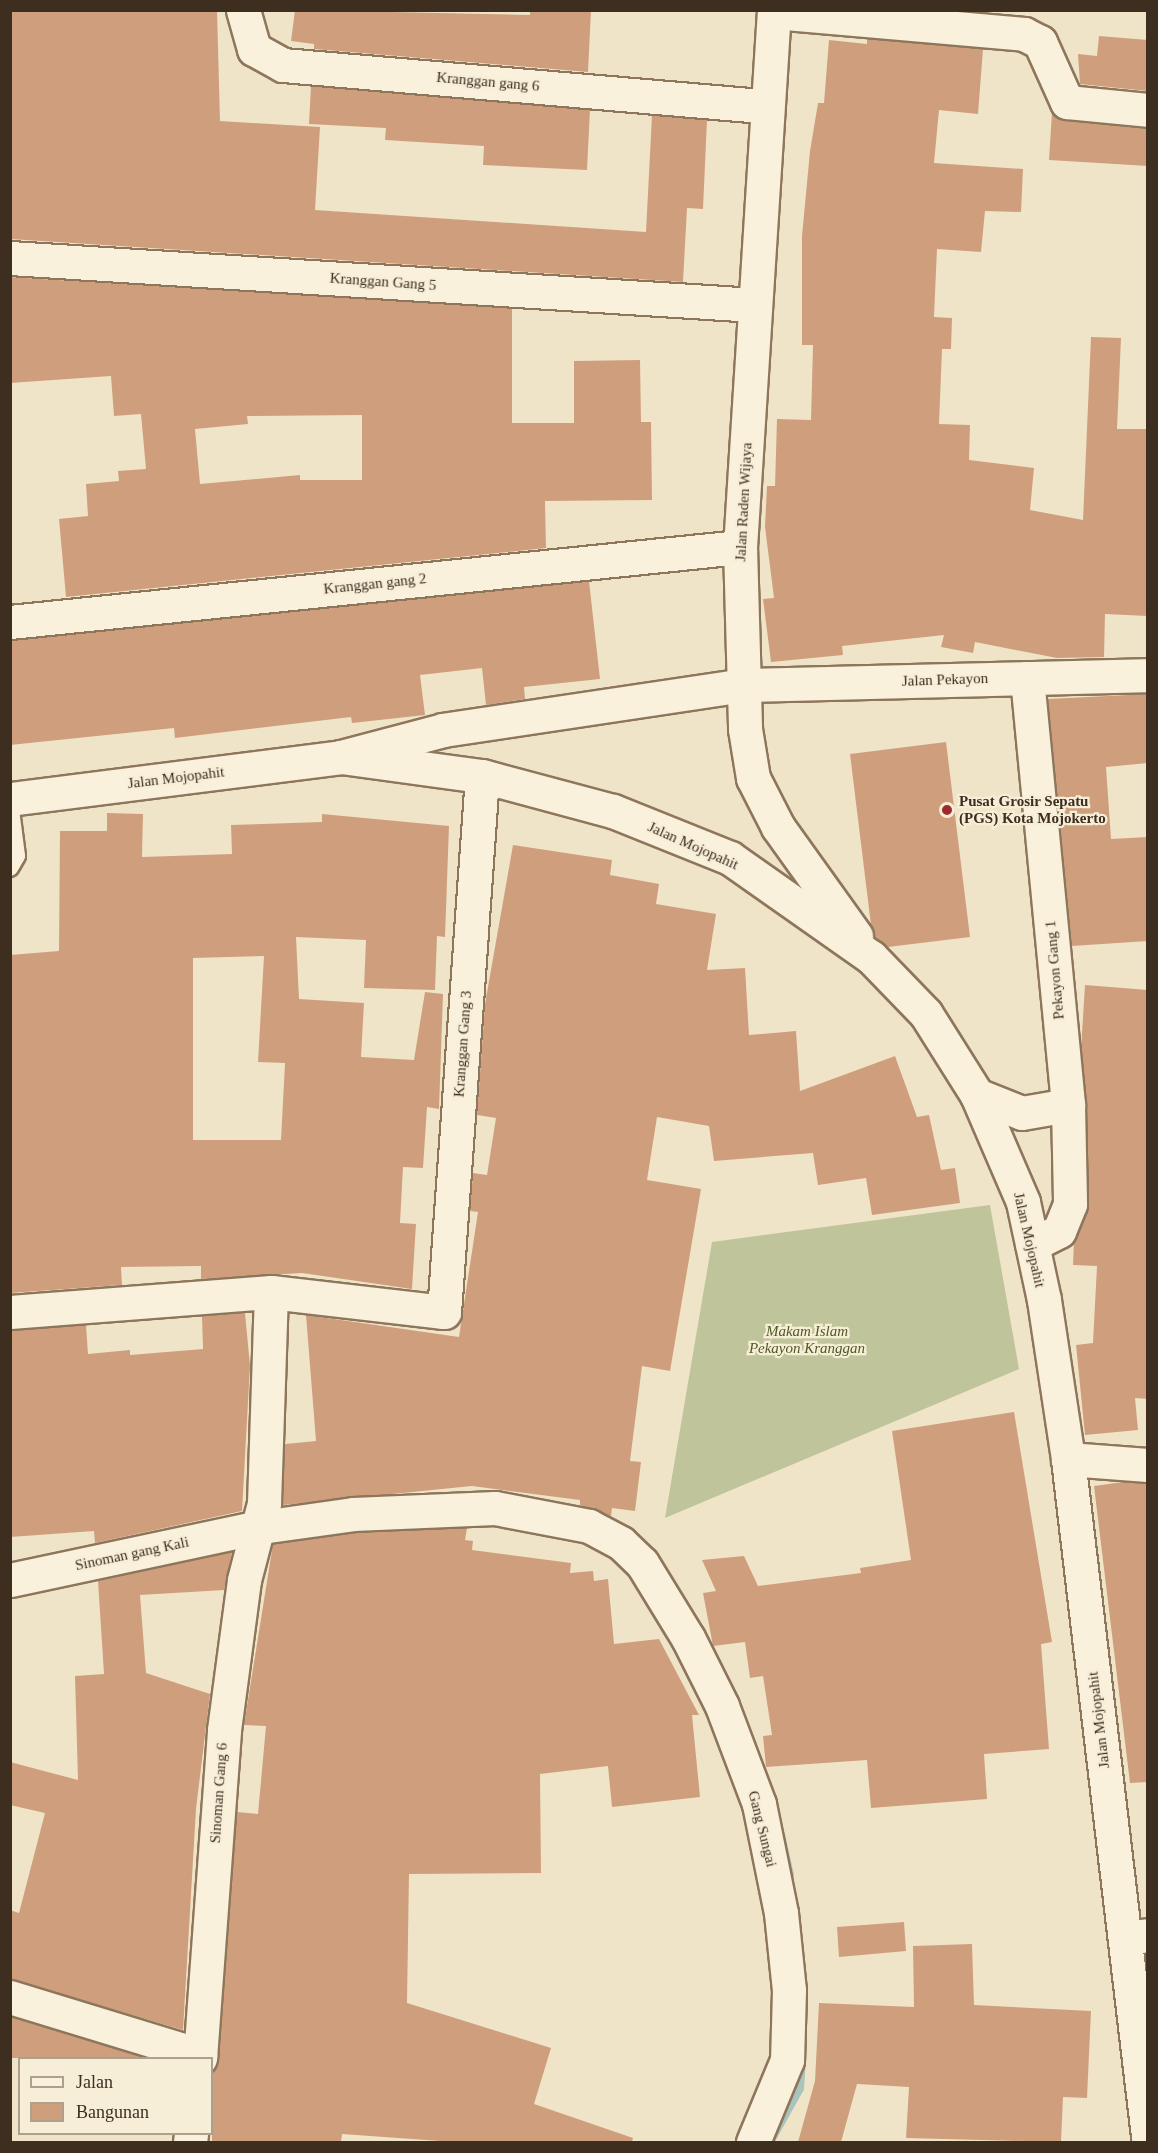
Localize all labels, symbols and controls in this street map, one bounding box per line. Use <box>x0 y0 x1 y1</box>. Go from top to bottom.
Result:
street label: Kranggan gang 6 <box>436 69 540 95</box>
street label: Kranggan Gang 5 <box>329 269 437 295</box>
street label: Jalan Raden Wijaya <box>732 442 756 562</box>
street label: Kranggan gang 2 <box>323 570 427 598</box>
street label: Jalan Pekayon <box>902 670 988 690</box>
street label: Jalan Mojopahit <box>127 763 225 793</box>
place label: Pusat Grosir Sepatu (PGS) Kota Mojokerto <box>959 792 1106 827</box>
marker: Pusat Grosir Sepatu (PGS) Kota Mojokerto <box>940 803 954 817</box>
street label: Jalan Mojopahit <box>645 818 741 874</box>
street label: Pekayon Gang 1 <box>1042 920 1068 1020</box>
street label: Kranggan Gang 3 <box>450 990 476 1098</box>
street label: Jalan Mojopahit <box>1009 1191 1049 1289</box>
park label: Makam Islam Pekayon Kranggan <box>749 1322 865 1357</box>
street label: Sinoman gang Kali <box>73 1533 191 1575</box>
street label: Jalan Mojopahit <box>1084 1671 1114 1769</box>
street label: Sinoman Gang 6 <box>207 1742 231 1844</box>
street label: Gang Sungai <box>744 1789 780 1869</box>
legend <box>18 2057 213 2135</box>
text: Jalan <box>76 2072 113 2092</box>
text: Bangunan <box>76 2102 149 2122</box>

